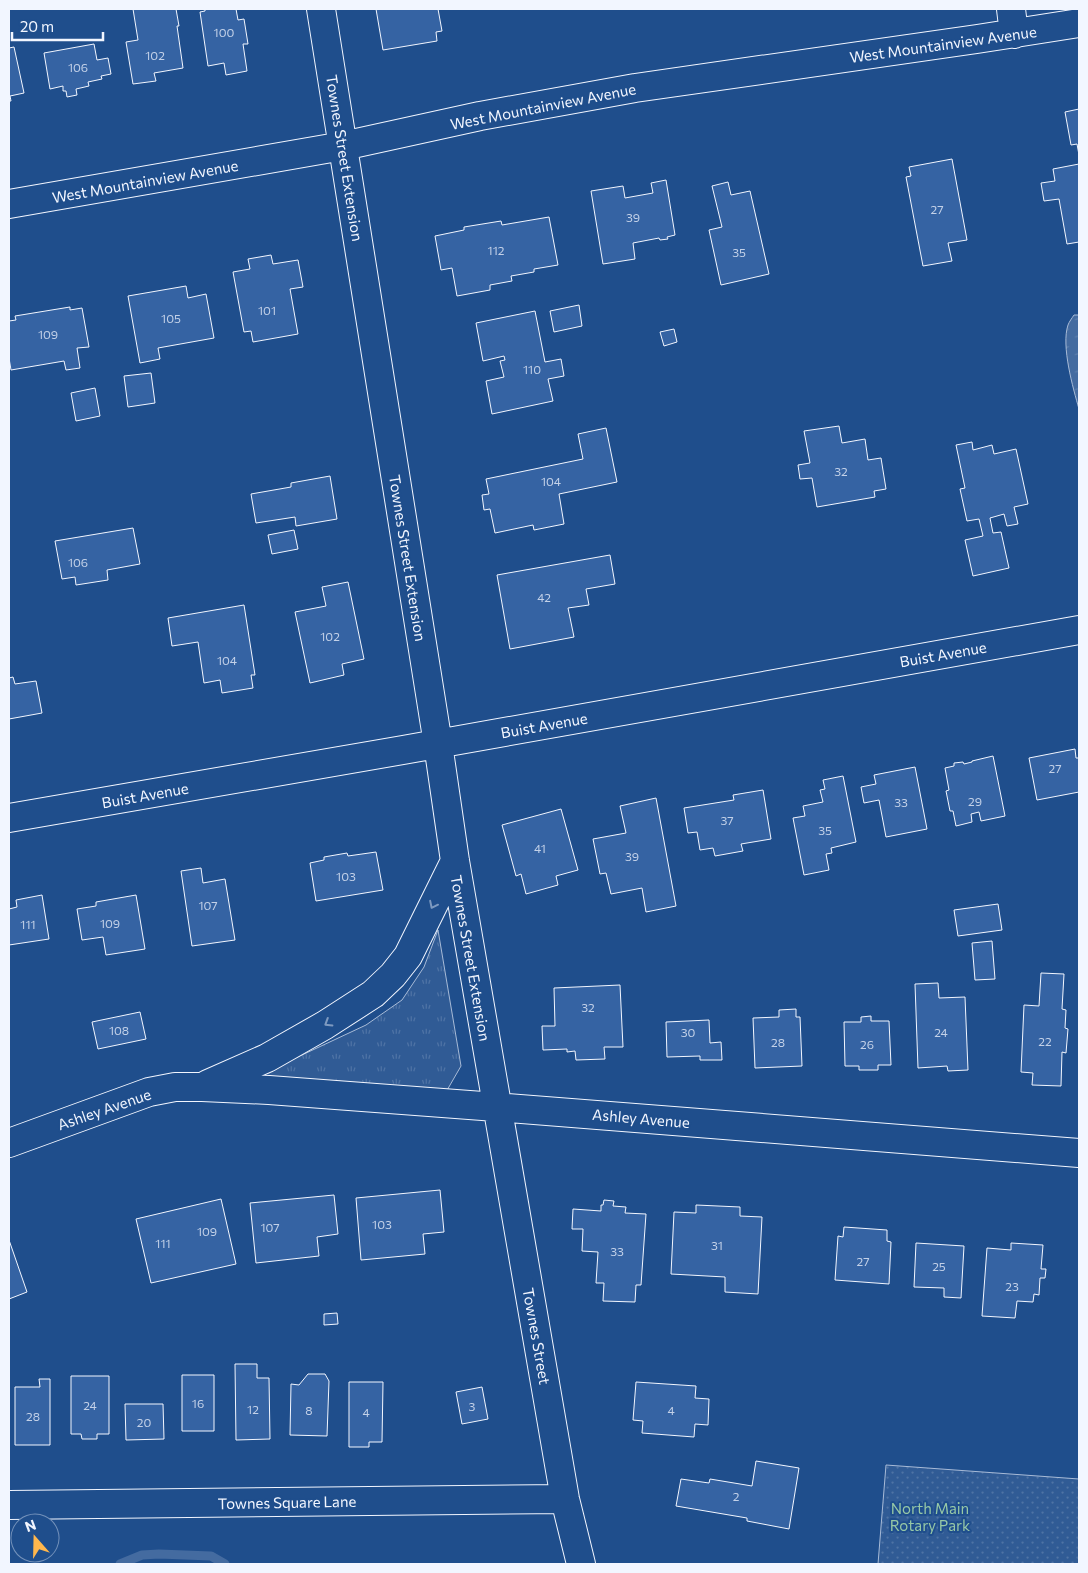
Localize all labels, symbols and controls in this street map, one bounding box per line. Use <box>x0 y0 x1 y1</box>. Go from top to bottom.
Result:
scale bar <box>12 10 104 42</box>
text: 20 m <box>20 17 54 35</box>
street label: West Mountainview Avenue <box>848 22 1038 66</box>
house number: 100 <box>214 25 235 39</box>
house number: 102 <box>145 48 165 62</box>
house number: 106 <box>68 60 88 74</box>
street label: Townes Street Extension <box>323 73 367 243</box>
street label: West Mountainview Avenue <box>449 79 637 133</box>
street label: West Mountainview Avenue <box>51 156 240 206</box>
house number: 27 <box>931 202 943 216</box>
house number: 39 <box>626 210 640 224</box>
house number: 112 <box>488 243 505 257</box>
house number: 35 <box>732 245 746 259</box>
house number: 101 <box>258 303 276 317</box>
house number: 105 <box>161 311 181 325</box>
house number: 109 <box>38 327 58 341</box>
house number: 110 <box>523 362 541 376</box>
house number: 32 <box>834 464 848 478</box>
street label: Townes Street Extension <box>386 473 430 643</box>
house number: 104 <box>541 474 561 488</box>
house number: 106 <box>68 555 88 569</box>
house number: 42 <box>537 590 551 604</box>
house number: 102 <box>320 629 340 643</box>
street label: Buist Avenue <box>898 638 988 670</box>
house number: 104 <box>217 653 237 667</box>
street label: Buist Avenue <box>499 709 589 741</box>
house number: 27 <box>1049 761 1061 775</box>
street label: Buist Avenue <box>100 779 190 811</box>
house number: 29 <box>968 794 982 808</box>
house number: 33 <box>894 795 908 809</box>
house number: 37 <box>720 813 734 827</box>
house number: 35 <box>818 823 832 837</box>
house number: 41 <box>534 841 546 855</box>
house number: 39 <box>625 849 639 863</box>
house number: 103 <box>336 869 356 883</box>
street label: Townes Street Extension <box>448 874 494 1042</box>
house number: 107 <box>198 898 218 912</box>
one-way arrow <box>429 900 439 909</box>
house number: 109 <box>100 916 120 930</box>
house number: 111 <box>20 917 36 931</box>
house number: 32 <box>581 1000 595 1014</box>
one-way arrow <box>324 1017 333 1027</box>
house number: 108 <box>109 1023 129 1037</box>
house number: 30 <box>681 1025 696 1039</box>
house number: 24 <box>934 1025 948 1039</box>
house number: 22 <box>1038 1034 1052 1048</box>
house number: 28 <box>771 1035 785 1049</box>
house number: 26 <box>860 1037 874 1051</box>
street label: Ashley Avenue <box>55 1085 153 1133</box>
street label: Ashley Avenue <box>591 1105 691 1131</box>
house number: 103 <box>372 1217 392 1231</box>
house number: 107 <box>260 1220 280 1234</box>
house number: 109 <box>197 1224 217 1238</box>
house number: 111 <box>155 1236 171 1250</box>
house number: 31 <box>711 1238 723 1252</box>
house number: 33 <box>610 1244 624 1258</box>
house number: 27 <box>857 1254 869 1268</box>
house number: 25 <box>932 1259 946 1273</box>
house number: 23 <box>1005 1279 1019 1293</box>
street label: Townes Street <box>520 1286 554 1386</box>
house number: 16 <box>192 1396 204 1410</box>
house number: 24 <box>83 1398 97 1412</box>
house number: 3 <box>469 1399 476 1413</box>
house number: 12 <box>247 1402 259 1416</box>
house number: 8 <box>305 1403 313 1417</box>
house number: 4 <box>667 1403 675 1417</box>
house number: 4 <box>362 1405 370 1419</box>
house number: 28 <box>26 1409 40 1423</box>
house number: 20 <box>137 1415 151 1429</box>
house number: 2 <box>733 1489 740 1503</box>
street label: Townes Square Lane <box>218 1492 357 1512</box>
park label: North Main Rotary Park <box>890 1499 970 1534</box>
north arrow <box>10 1513 60 1563</box>
text: N <box>23 1516 38 1535</box>

